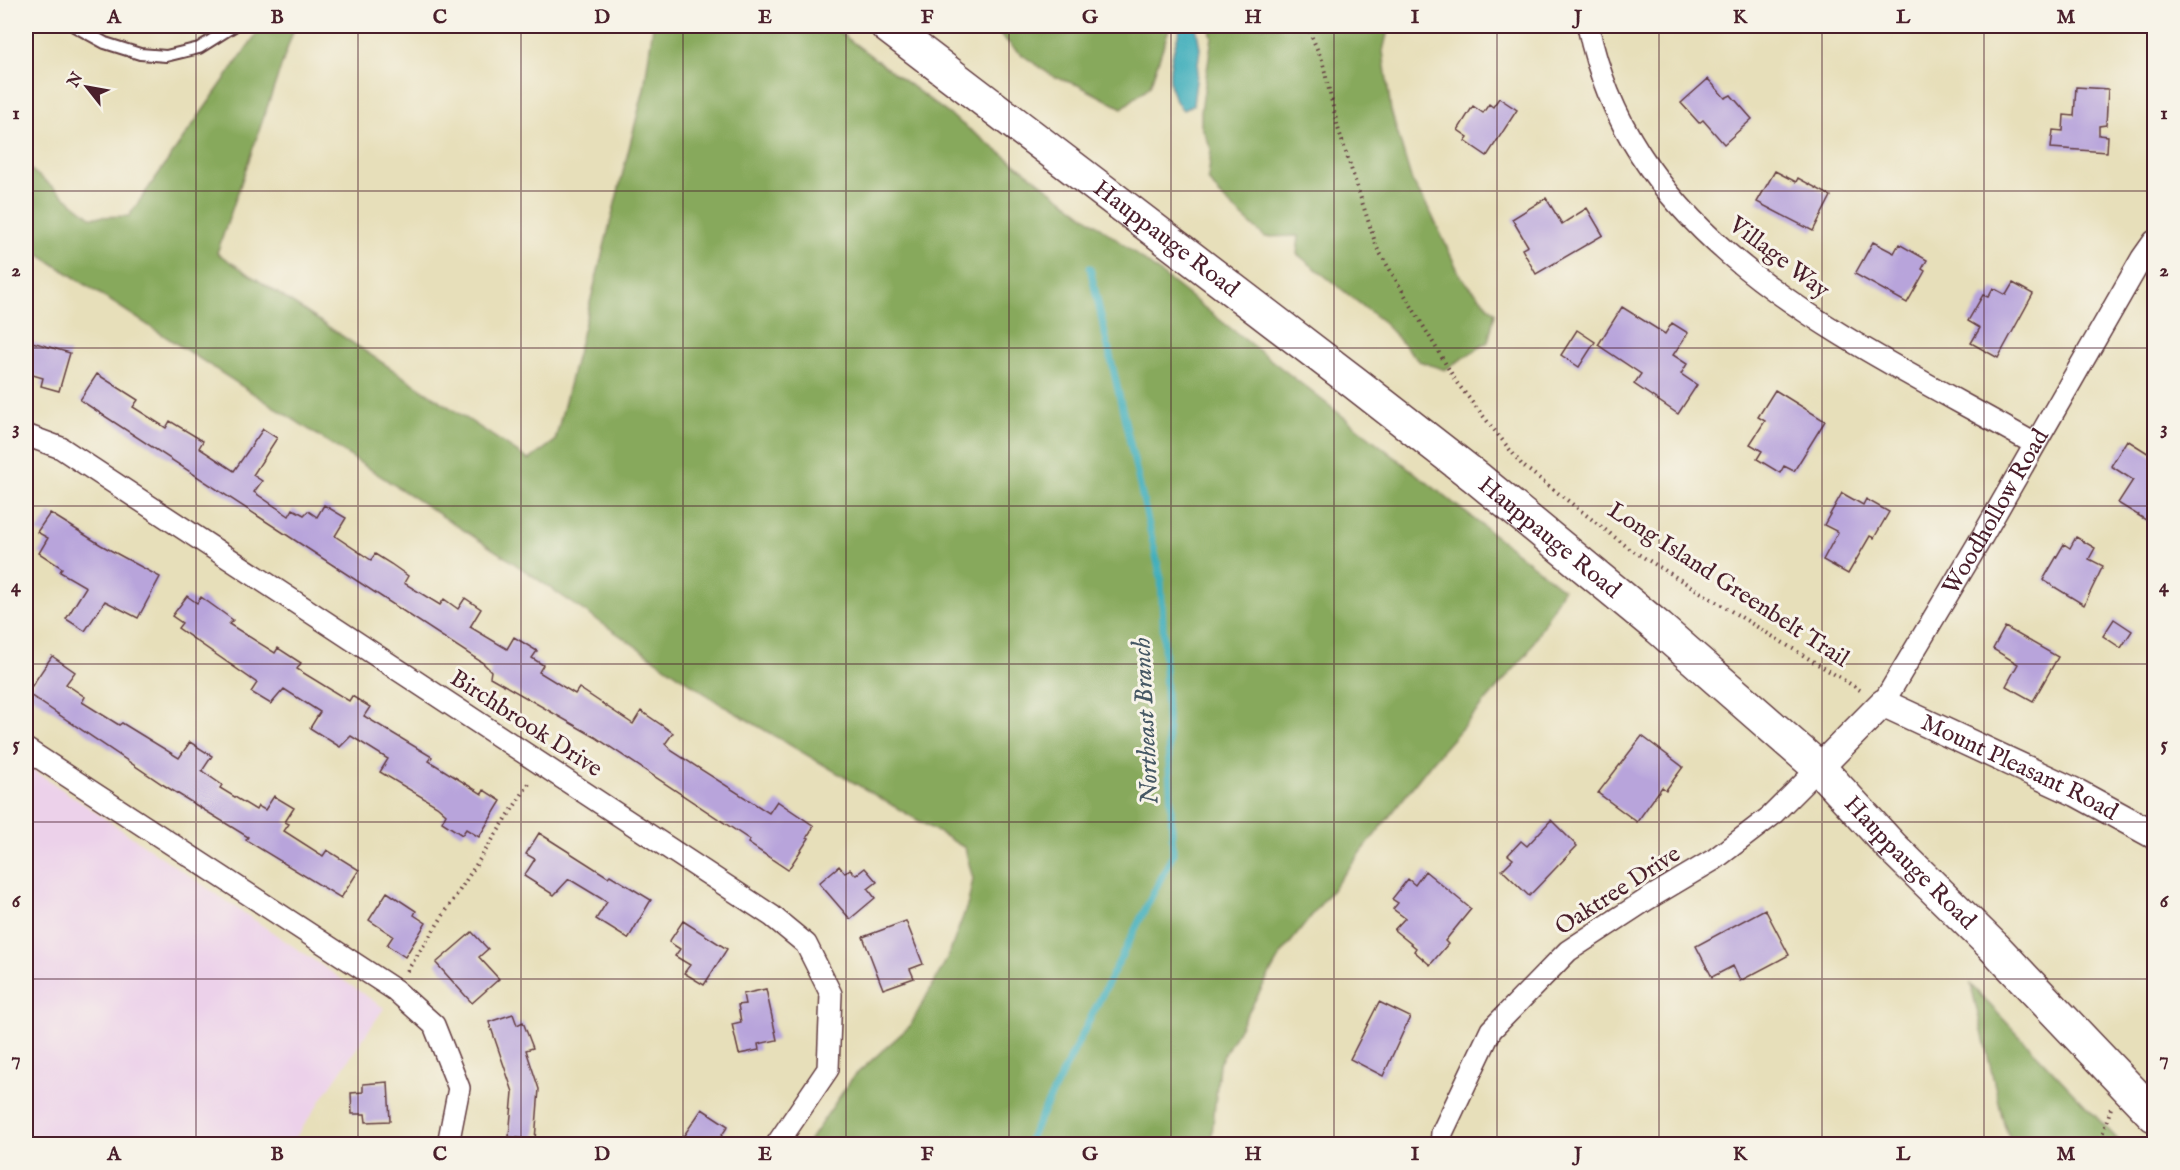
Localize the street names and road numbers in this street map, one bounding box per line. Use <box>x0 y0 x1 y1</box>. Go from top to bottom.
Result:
street label: Hauppauge Road <box>1087 173 1246 305</box>
street label: Village Way <box>1722 209 1836 306</box>
street label: Woodhollow Road <box>1936 423 2056 601</box>
street label: Hauppauge Road <box>1472 470 1627 606</box>
street label: Long Island Greenbelt Trail <box>1601 495 1855 675</box>
street label: Birchbrook Drive <box>444 663 608 785</box>
street label: Mount Pleasant Road <box>1916 707 2124 828</box>
street label: Hauppauge Road <box>1837 789 1983 936</box>
street label: Oaktree Drive <box>1549 839 1687 943</box>

